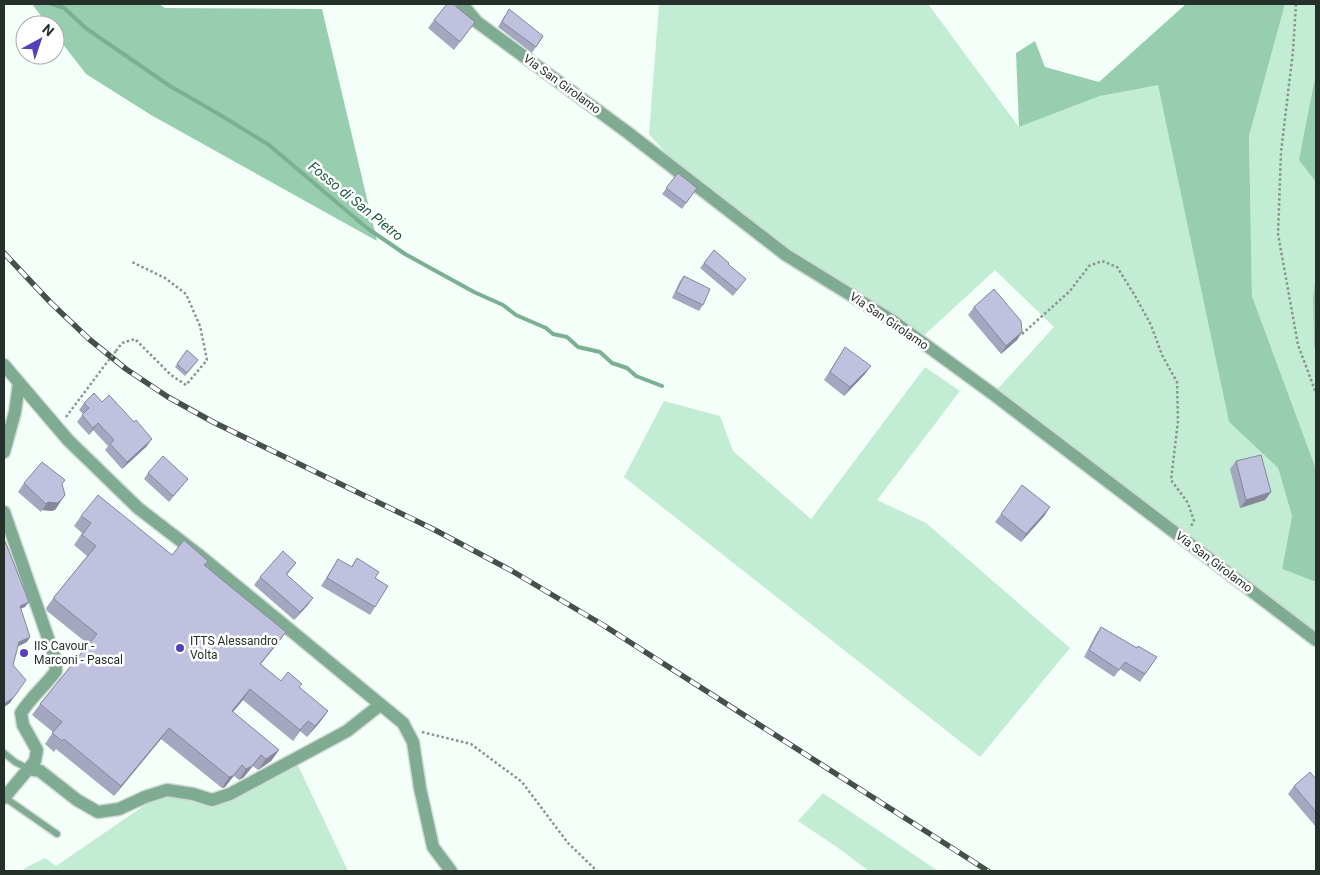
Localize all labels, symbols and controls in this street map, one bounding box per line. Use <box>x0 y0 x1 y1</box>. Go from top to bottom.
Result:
north arrow <box>15 15 65 65</box>
text: N <box>39 21 57 39</box>
street label: Via San Girolamo <box>521 51 603 117</box>
water label: Fosso di San Pietro <box>306 158 407 244</box>
street label: Via San Girolamo <box>847 289 931 353</box>
street label: Via San Girolamo <box>1173 529 1255 595</box>
place label: ITTS Alessandro Volta <box>190 634 278 662</box>
place label: IIS Cavour - Marconi - Pascal <box>34 639 123 667</box>
marker: ITTS Alessandro Volta <box>174 642 186 654</box>
marker: IIS Cavour - Marconi - Pascal <box>18 647 30 659</box>

